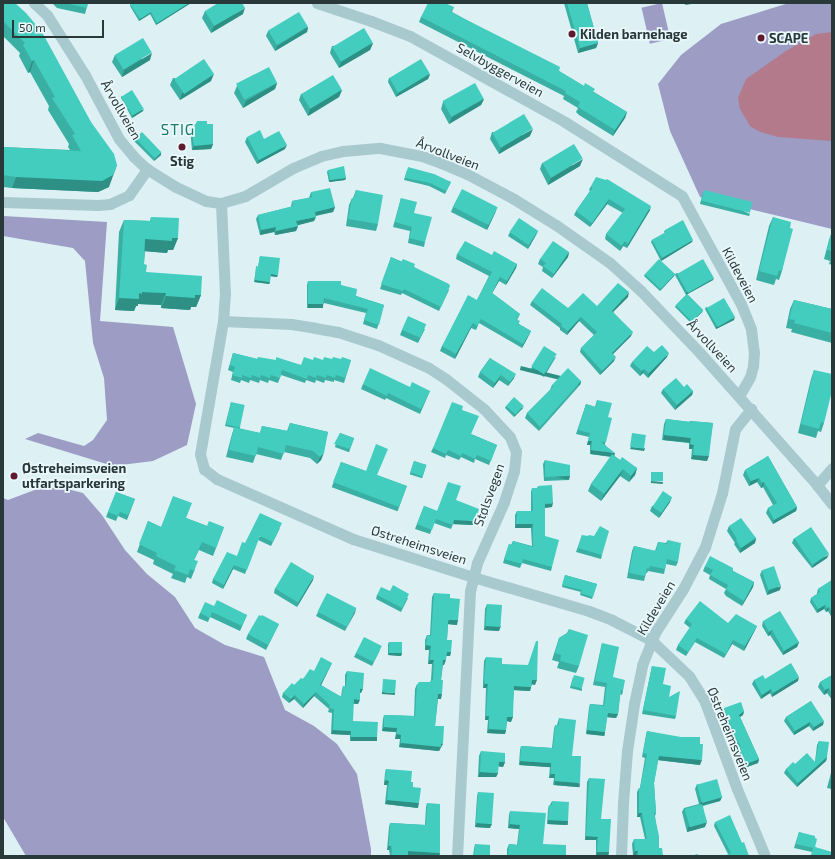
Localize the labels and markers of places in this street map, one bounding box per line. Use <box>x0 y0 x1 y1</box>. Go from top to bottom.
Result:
place label: Kilden barnehage <box>580 26 688 42</box>
marker: Kilden barnehage <box>567 29 577 39</box>
place label: SCAPE <box>769 30 808 46</box>
marker: SCAPE <box>756 33 766 43</box>
marker: Stig <box>177 142 187 152</box>
place label: Stig <box>170 153 194 169</box>
place label: Østreheimsveien utfartsparkering <box>22 461 126 492</box>
marker: Østreheimsveien utfartsparkering <box>9 471 19 481</box>

